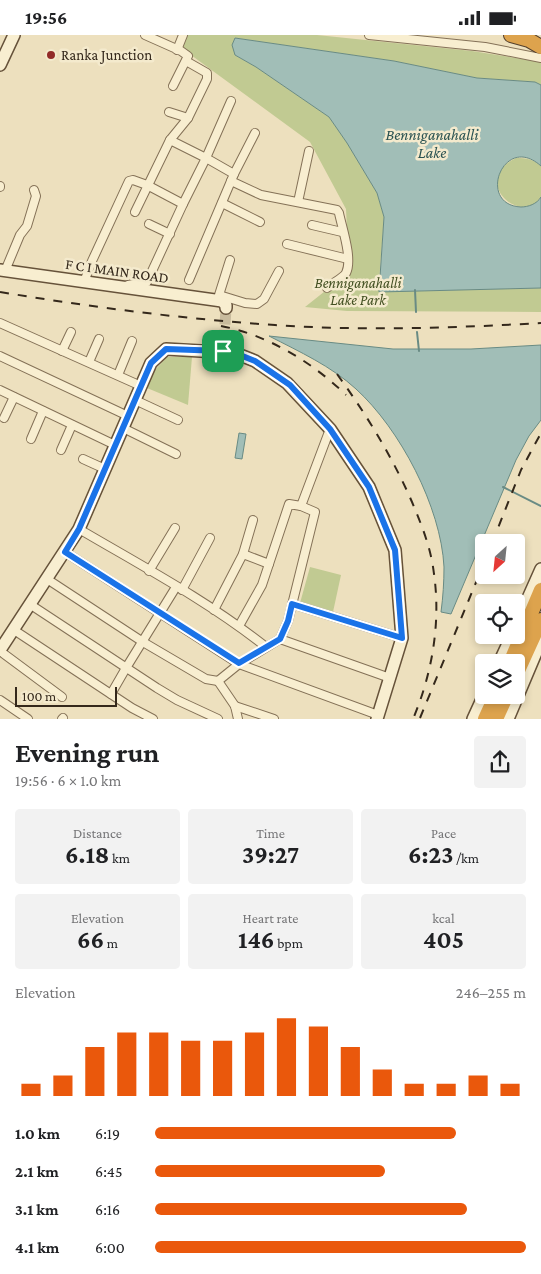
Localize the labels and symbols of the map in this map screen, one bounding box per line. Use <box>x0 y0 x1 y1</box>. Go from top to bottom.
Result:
place label: Ranka Junction <box>61 47 152 64</box>
marker: Ranka Junction <box>45 49 57 61</box>
water label: Benniganahalli Lake <box>386 126 479 161</box>
street label: F C I MAIN ROAD <box>64 256 170 286</box>
park label: Benniganahalli Lake Park <box>314 275 402 308</box>
pin <box>202 330 244 372</box>
north arrow <box>475 534 525 584</box>
scale bar <box>15 684 118 707</box>

